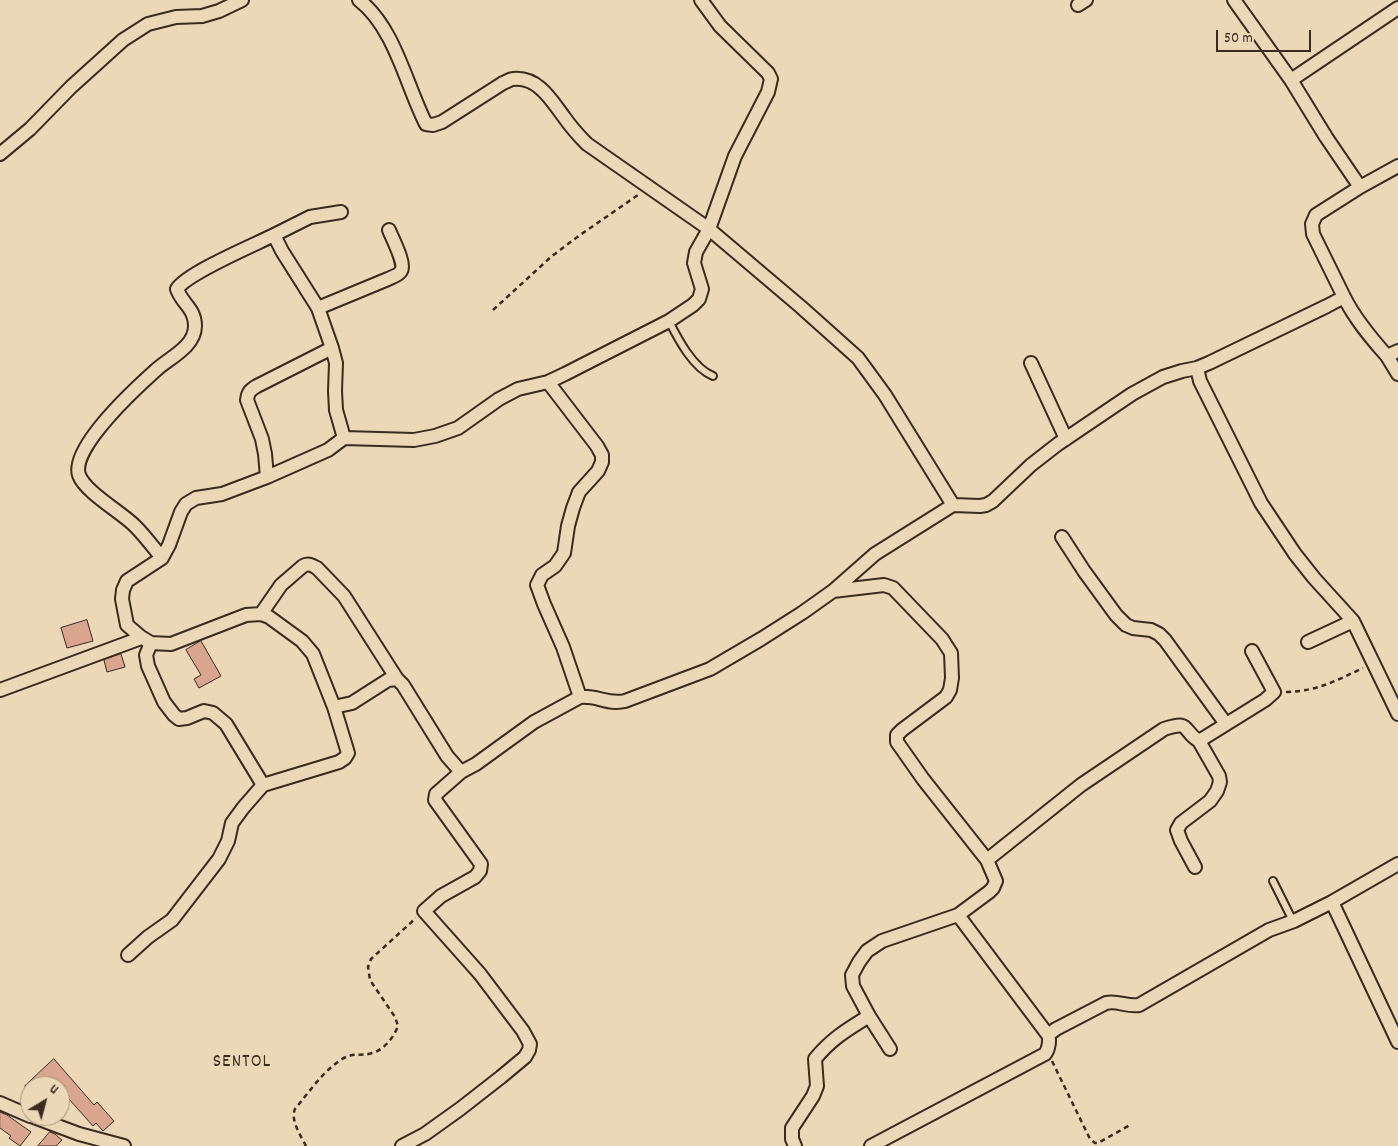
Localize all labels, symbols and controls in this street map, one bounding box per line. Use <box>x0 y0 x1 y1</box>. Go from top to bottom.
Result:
scale bar <box>1218 20 1313 52</box>
text: 50 m <box>1224 28 1253 50</box>
district label: SENTOL <box>212 1052 272 1074</box>
north arrow <box>20 1076 70 1126</box>
text: U <box>45 1080 62 1100</box>

